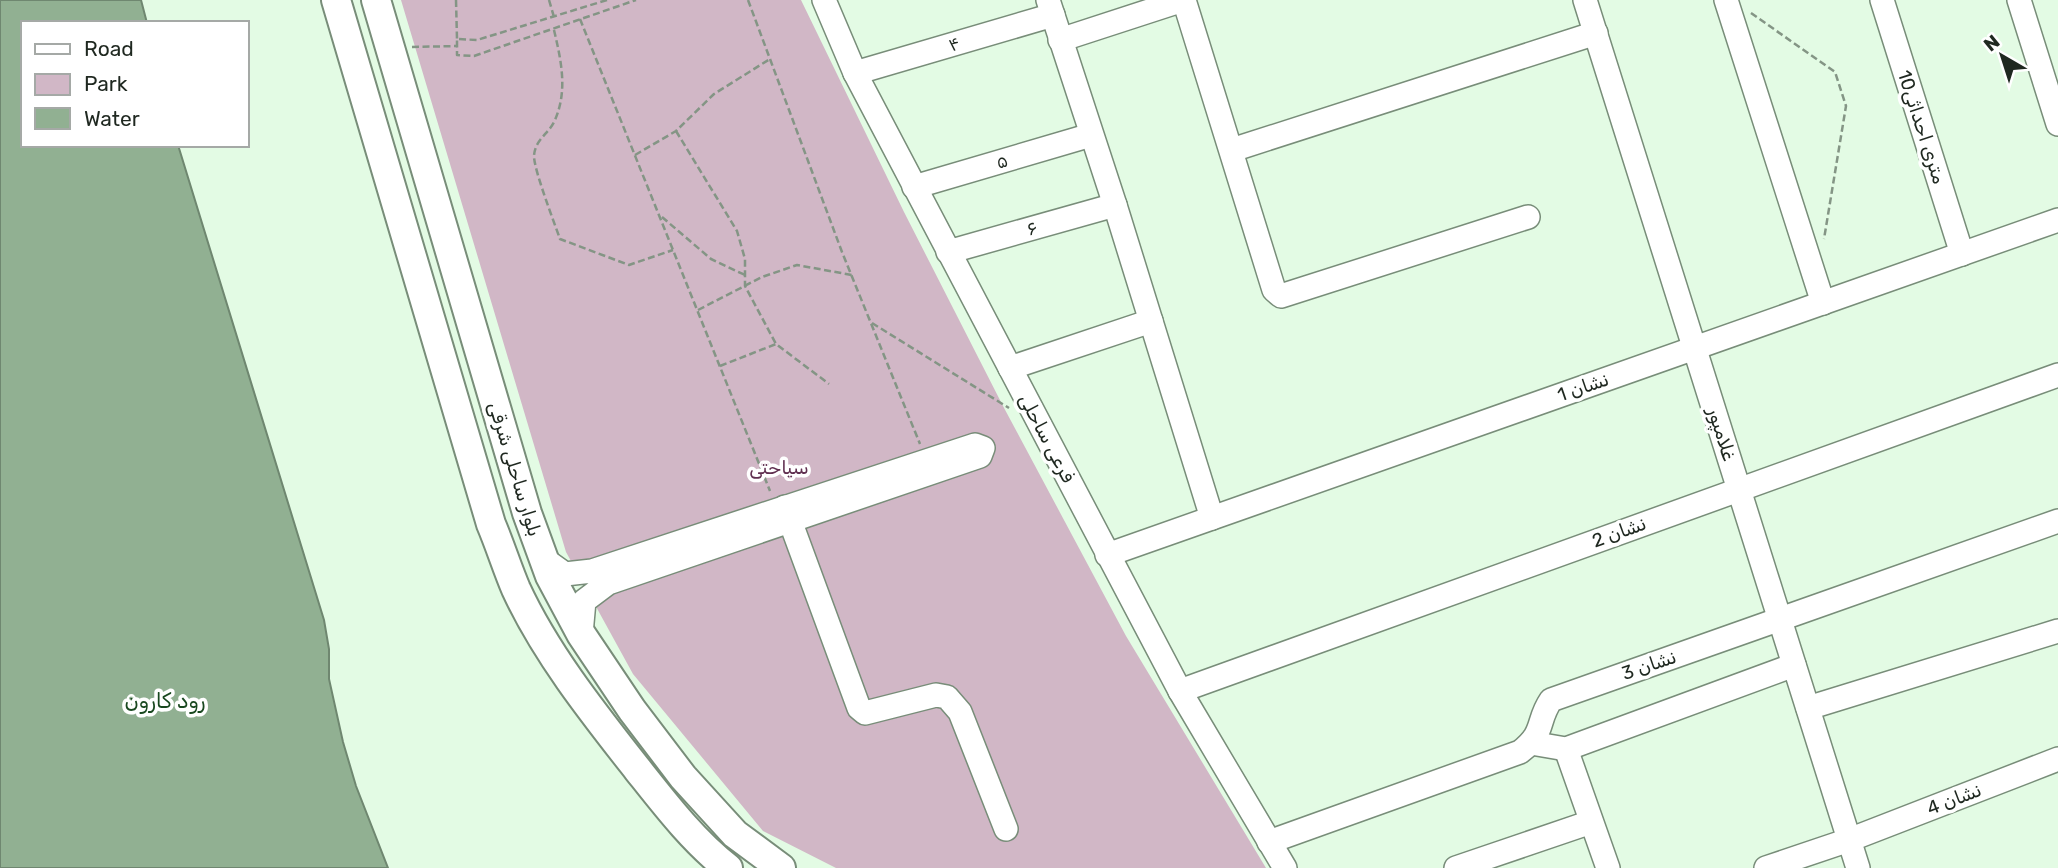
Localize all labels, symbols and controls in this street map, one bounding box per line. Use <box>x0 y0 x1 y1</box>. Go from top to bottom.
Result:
legend <box>21 21 248 147</box>
north arrow <box>1967 21 2037 91</box>
text: N <box>1979 30 2004 56</box>
street label: ۴ <box>946 31 962 57</box>
text: Road <box>84 36 134 61</box>
street label: 10متری احداثی <box>1893 67 1951 187</box>
text: Park <box>84 71 128 96</box>
text: Water <box>84 106 140 131</box>
street label: ۵ <box>993 148 1011 174</box>
street label: ۶ <box>1024 216 1040 240</box>
street label: نشان 1 <box>1554 368 1612 406</box>
street label: فرعی ساحلی <box>1014 390 1080 486</box>
street label: بلوار ساحلی شرقی <box>484 399 546 539</box>
street label: غلامپور <box>1701 403 1741 464</box>
park label: سیاحتی <box>749 456 809 479</box>
street label: نشان 2 <box>1589 512 1649 552</box>
street label: نشان 3 <box>1619 645 1679 685</box>
water label: رود کارون <box>125 688 205 714</box>
street label: نشان 4 <box>1924 778 1984 820</box>

